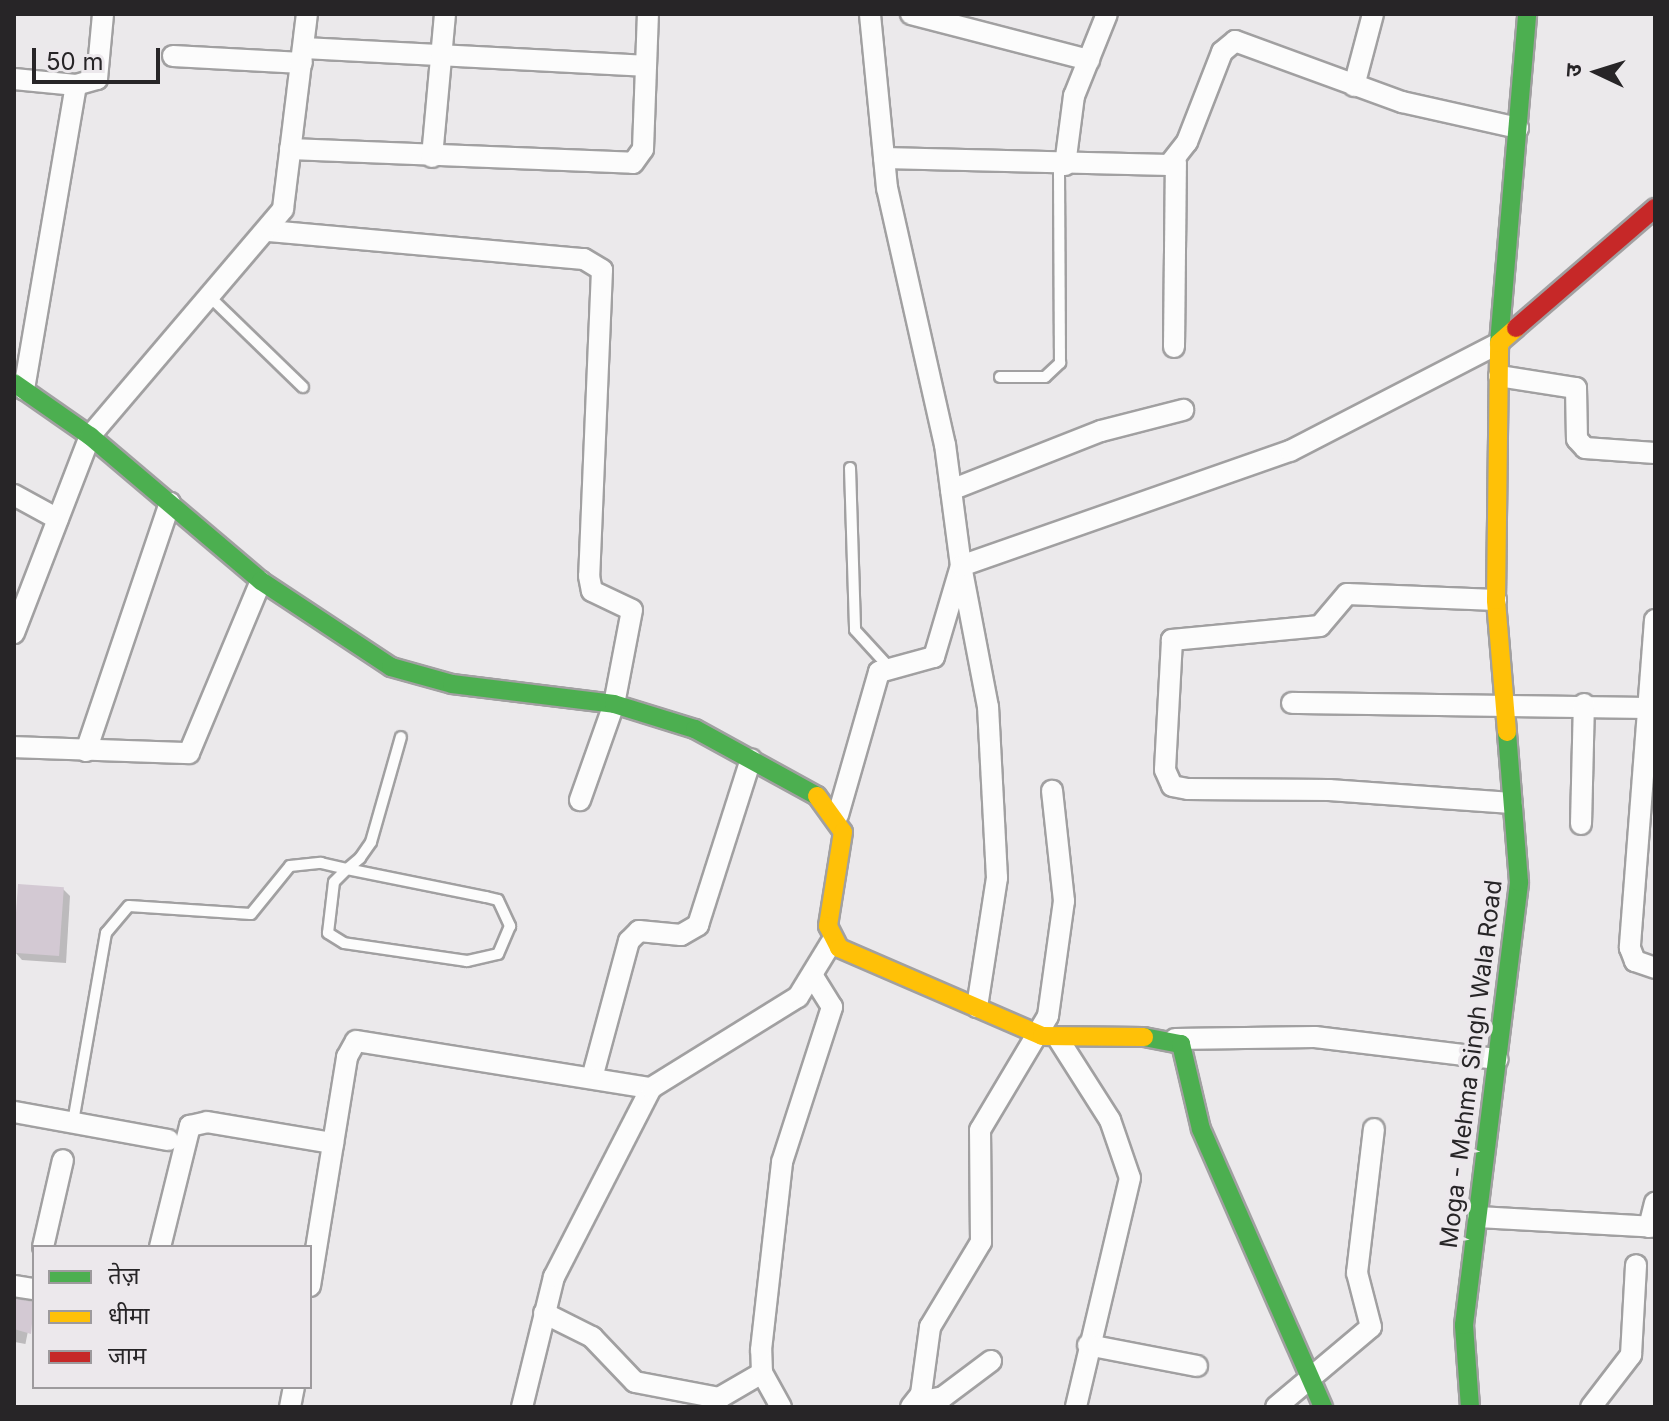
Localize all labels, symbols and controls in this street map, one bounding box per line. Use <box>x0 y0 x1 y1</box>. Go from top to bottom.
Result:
scale bar <box>36 32 164 82</box>
north arrow <box>1557 32 1637 112</box>
text: 50 m <box>46 47 104 76</box>
text: उ <box>1560 63 1586 78</box>
street label: Moga - Mehma Singh Wala Road <box>1434 878 1508 1250</box>
legend <box>32 1245 312 1389</box>
text: तेज़ <box>108 1261 140 1290</box>
text: धीमा <box>108 1301 150 1330</box>
text: जाम <box>108 1341 146 1370</box>

